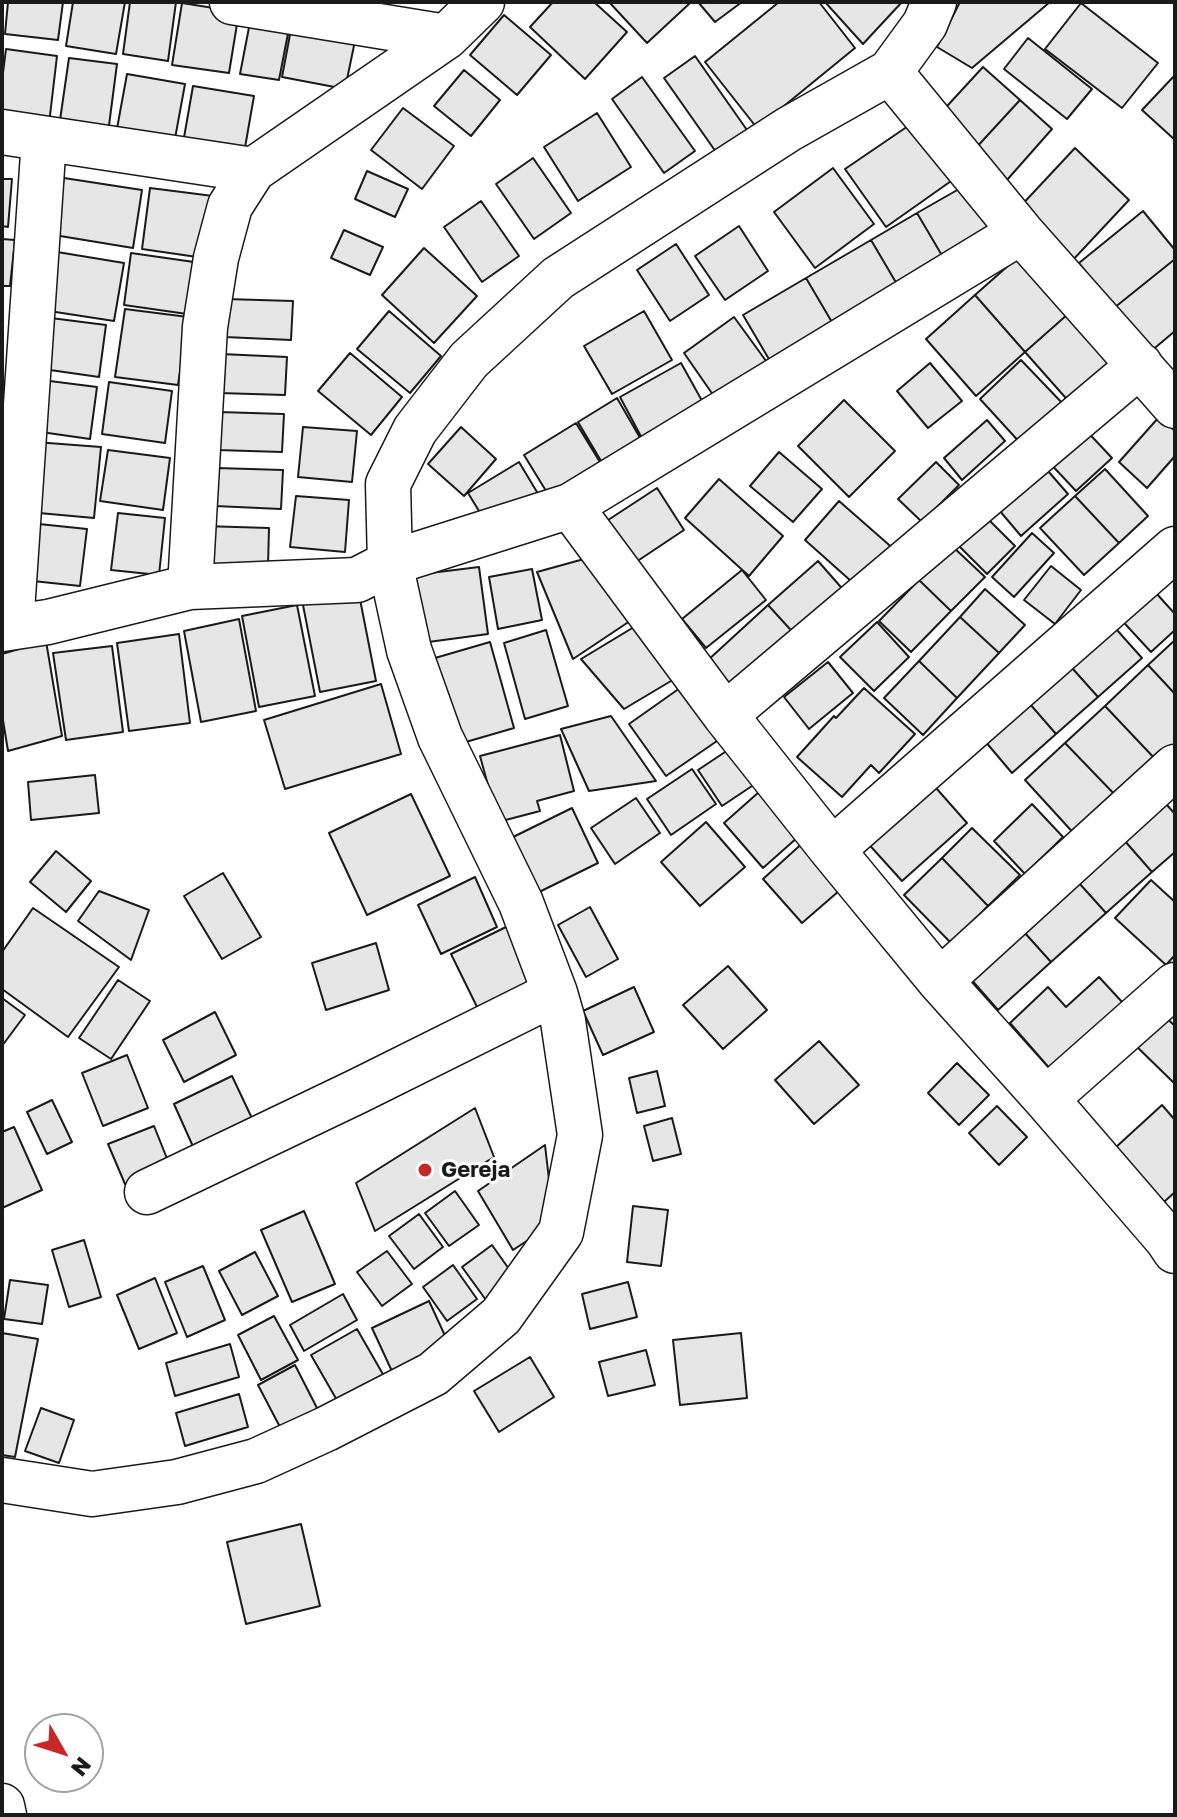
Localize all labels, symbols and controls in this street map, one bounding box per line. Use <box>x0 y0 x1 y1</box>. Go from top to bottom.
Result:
place label: Gereja <box>441 1157 510 1183</box>
marker: Gereja <box>416 1161 434 1179</box>
north arrow <box>24 1713 104 1793</box>
text: N <box>66 1752 97 1782</box>

